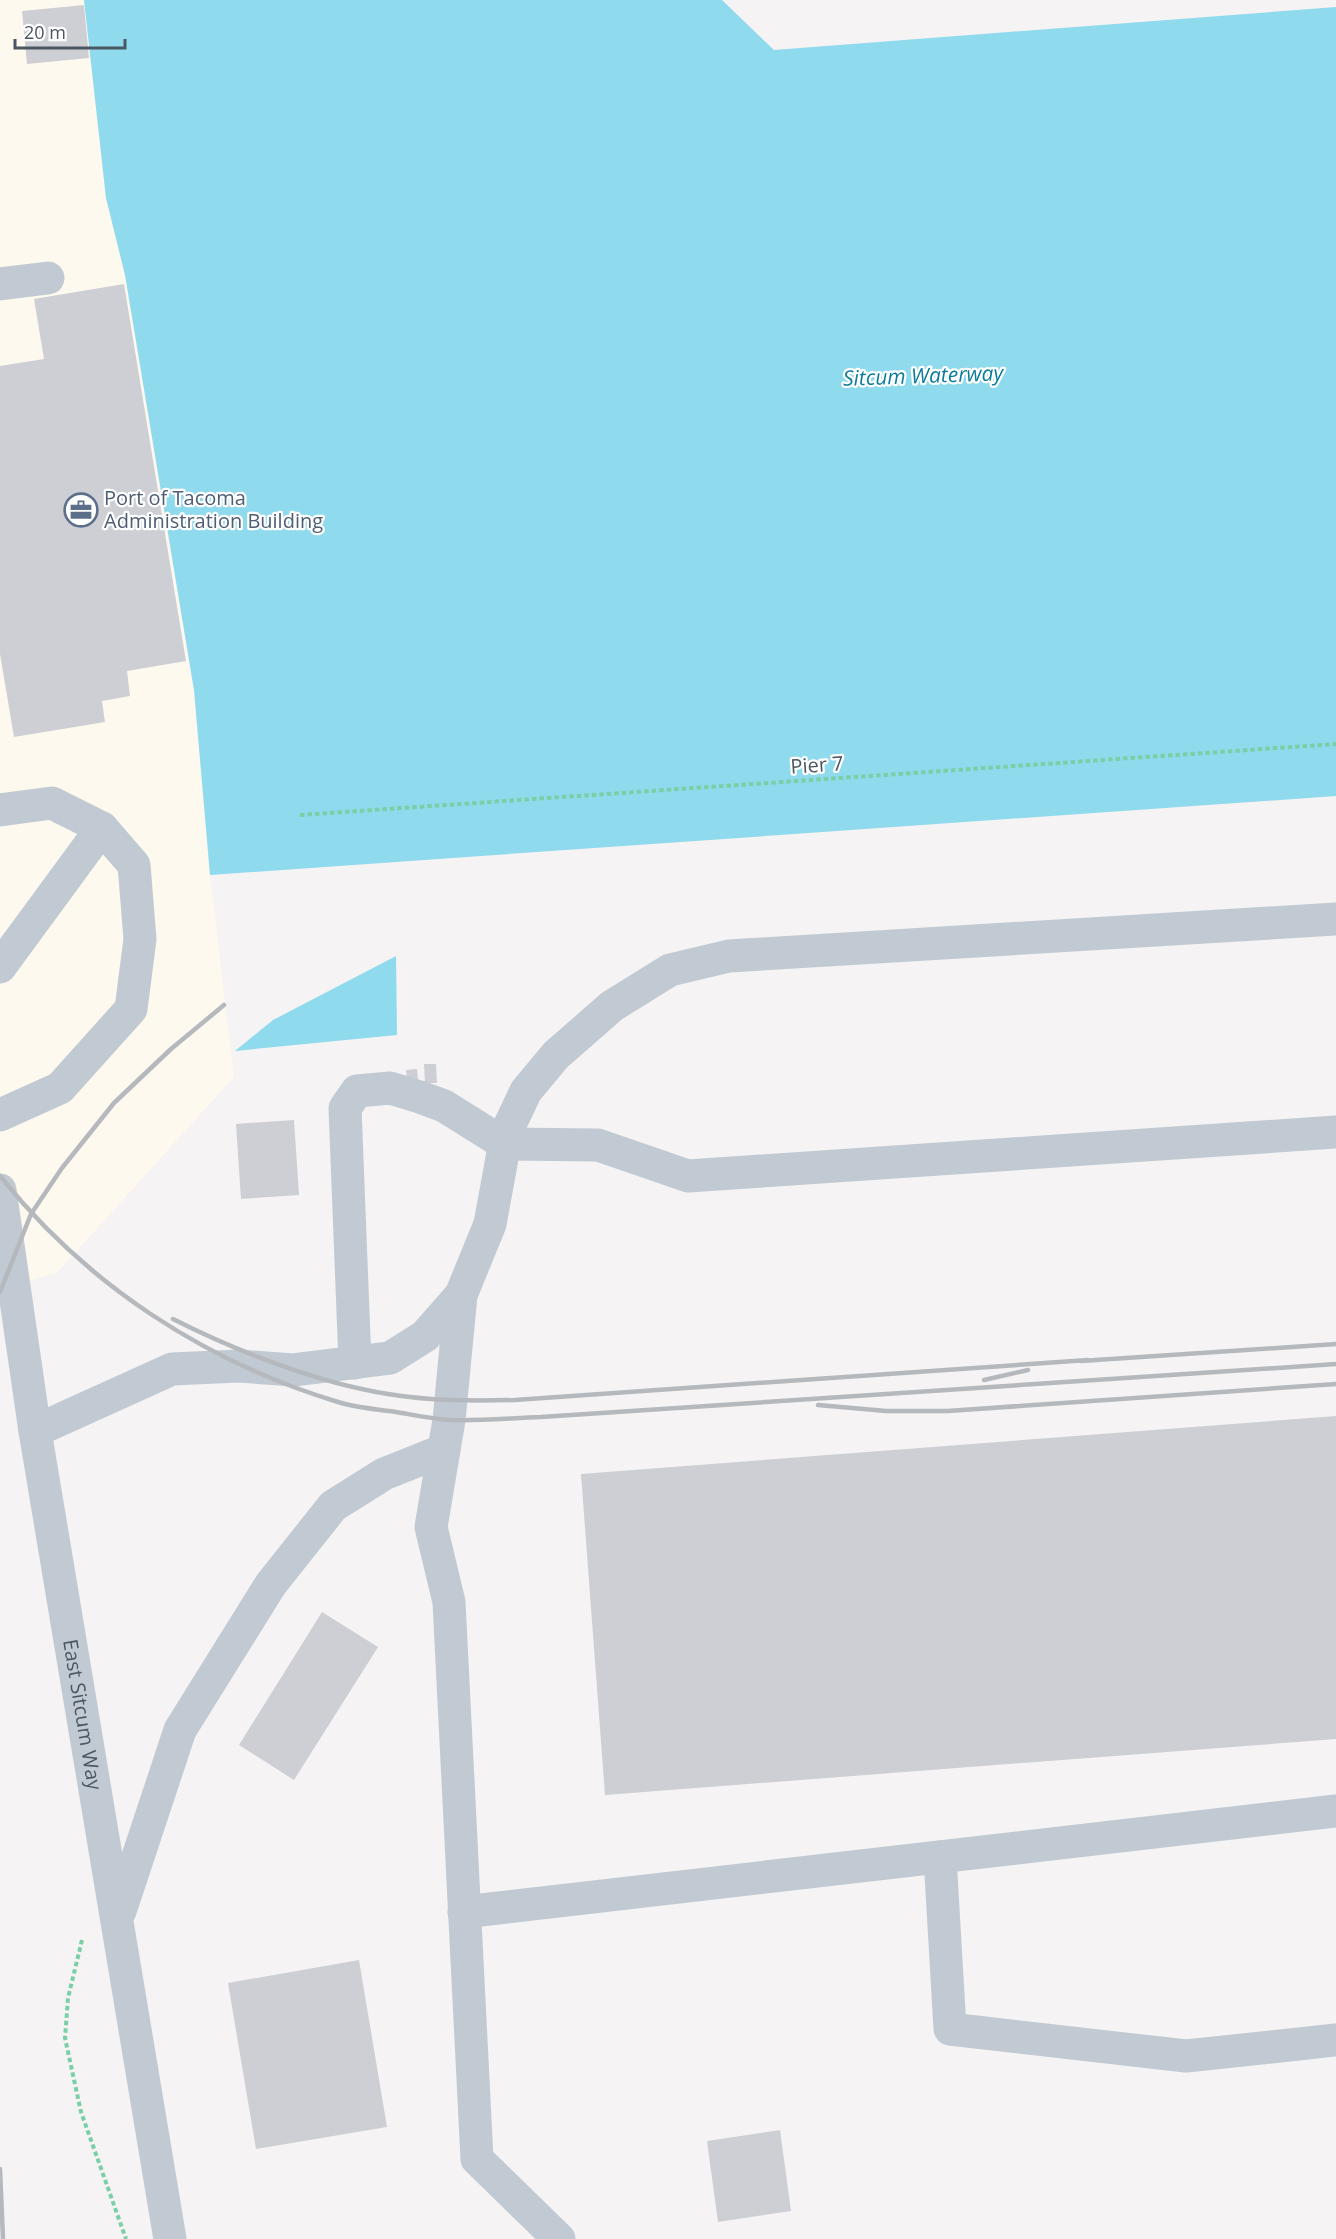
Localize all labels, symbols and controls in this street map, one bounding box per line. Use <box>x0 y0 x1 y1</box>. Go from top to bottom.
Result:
scale bar <box>15 12 124 50</box>
text: 20 m <box>24 20 66 44</box>
water label: Sitcum Waterway <box>842 358 1005 392</box>
place label: Port of Tacoma Administration Building <box>104 484 323 534</box>
office icon: Port of Tacoma Administration Building <box>63 492 99 528</box>
street label: Pier 7 <box>790 749 844 780</box>
street label: East Sitcum Way <box>57 1637 109 1793</box>

